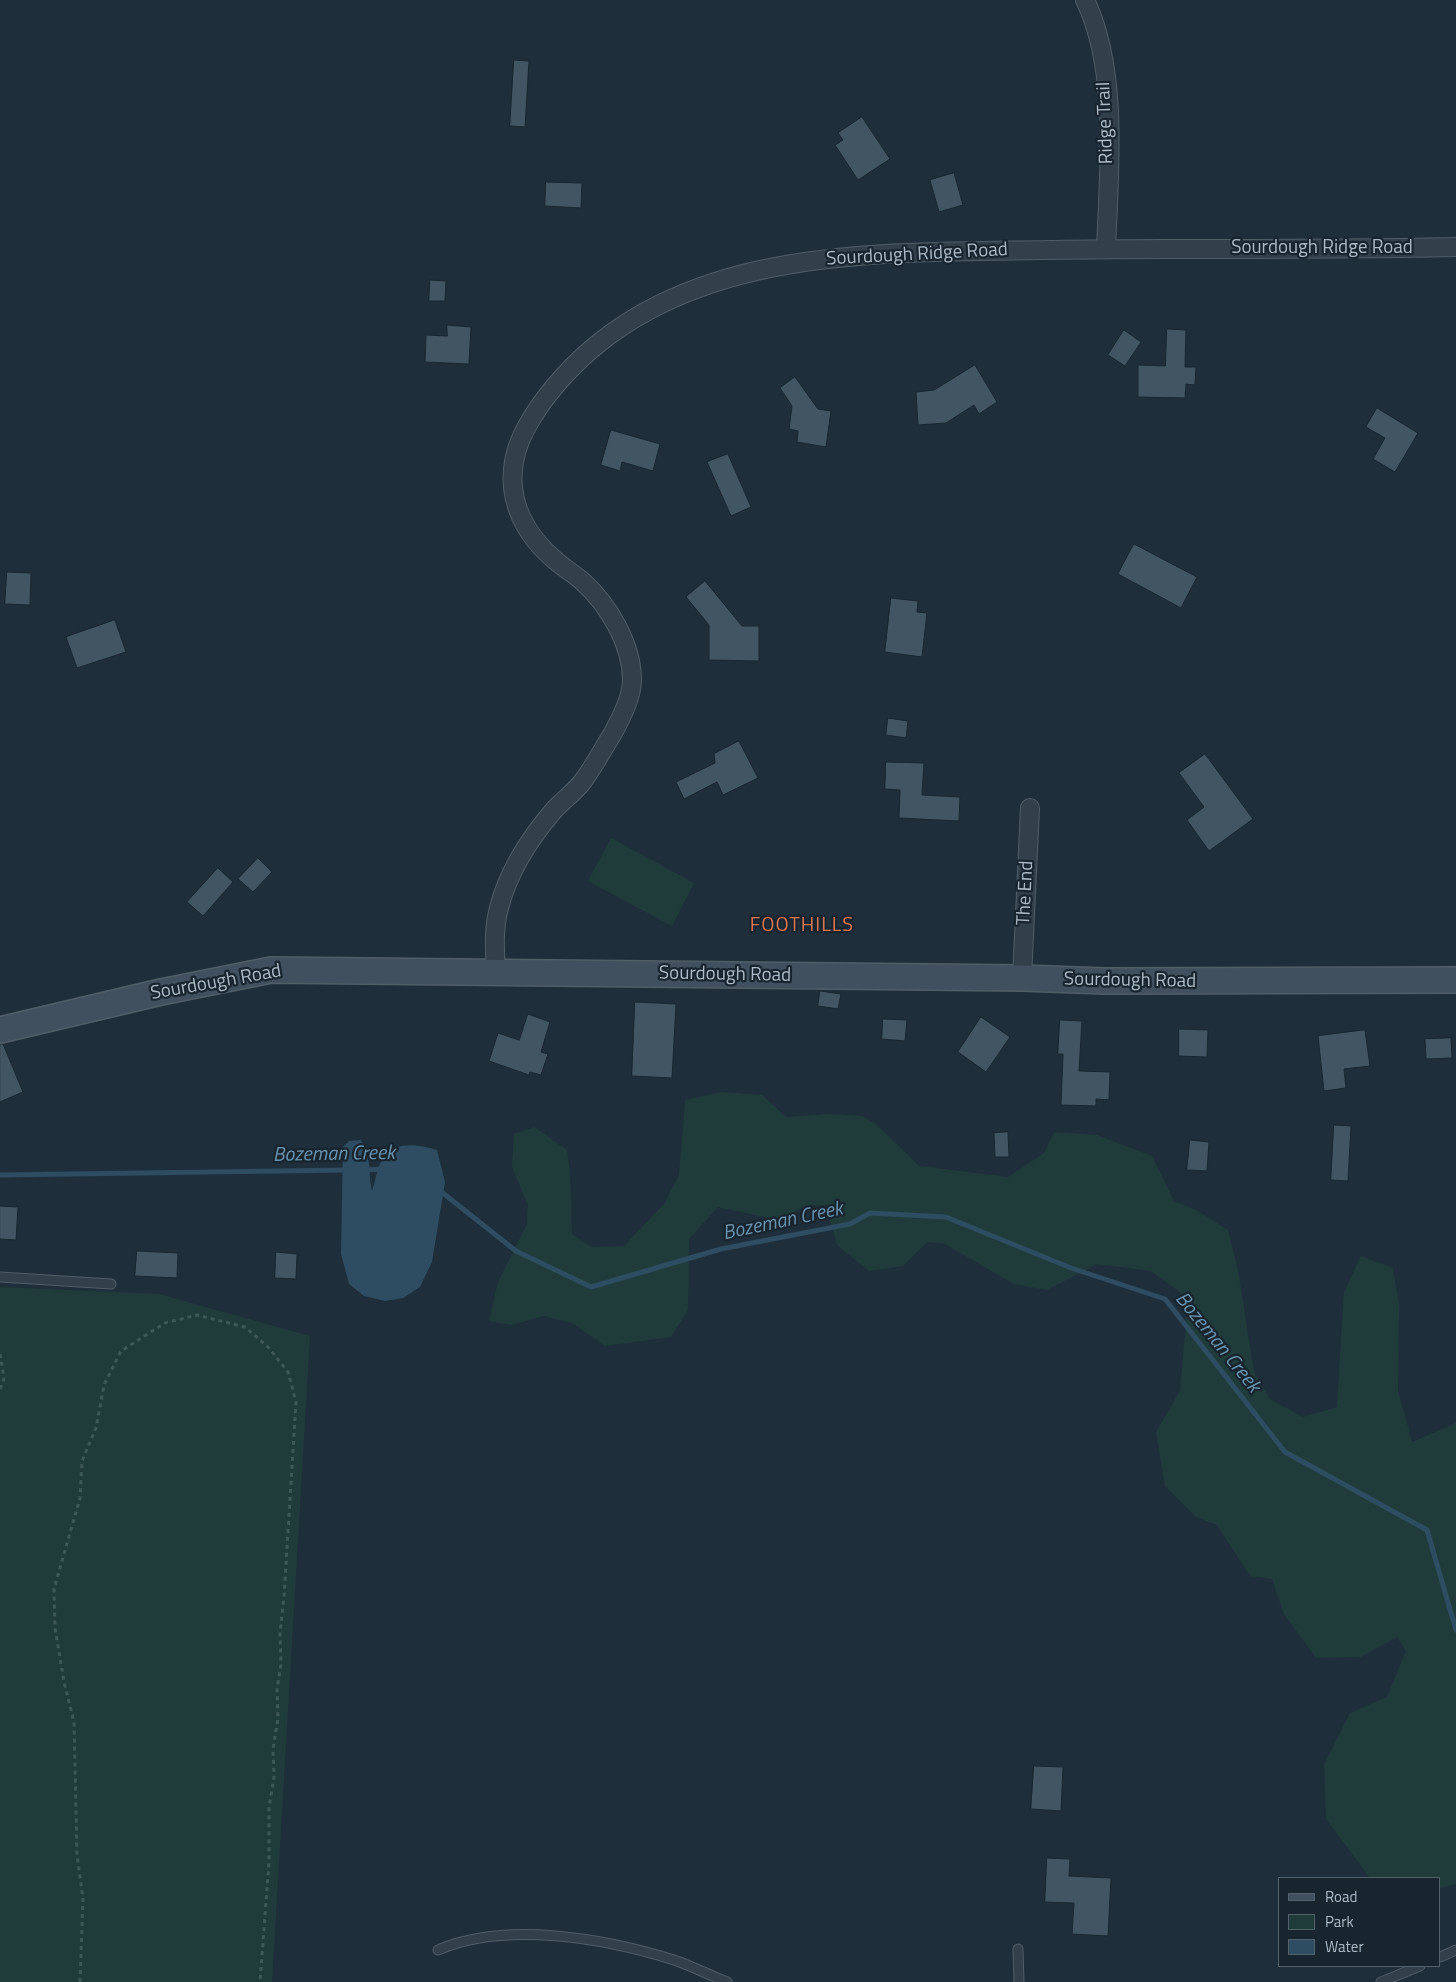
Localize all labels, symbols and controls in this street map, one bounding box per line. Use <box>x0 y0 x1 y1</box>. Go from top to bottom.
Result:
street label: Ridge Trail <box>1093 81 1119 165</box>
street label: Sourdough Ridge Road <box>1231 237 1413 259</box>
street label: Sourdough Ridge Road <box>826 239 1008 271</box>
street label: The End <box>1013 860 1039 926</box>
district label: FOOTHILLS <box>749 914 855 938</box>
street label: Sourdough Road <box>149 960 283 1006</box>
street label: Sourdough Road <box>659 962 791 988</box>
street label: Sourdough Road <box>1064 968 1196 994</box>
water label: Bozeman Creek <box>273 1142 395 1168</box>
water label: Bozeman Creek <box>721 1198 845 1246</box>
water label: Bozeman Creek <box>1169 1288 1265 1398</box>
legend <box>1278 1877 1441 1967</box>
text: Road <box>1325 1885 1357 1908</box>
text: Park <box>1325 1910 1354 1933</box>
text: Water <box>1325 1935 1364 1958</box>

